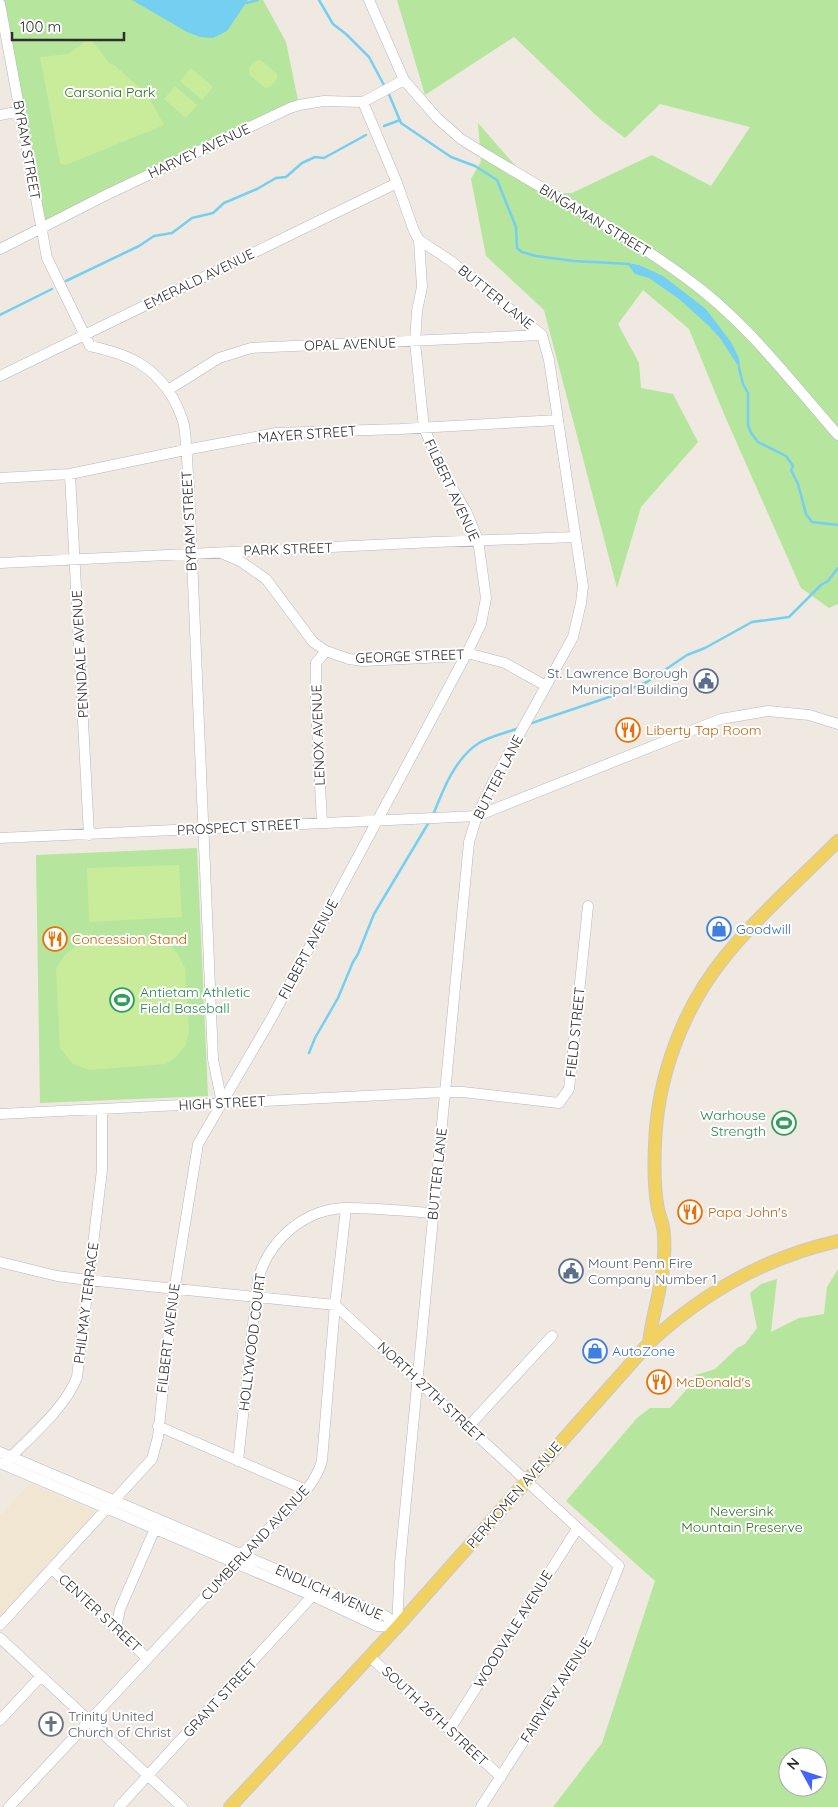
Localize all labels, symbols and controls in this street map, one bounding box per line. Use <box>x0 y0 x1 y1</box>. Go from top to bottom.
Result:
scale bar <box>12 10 125 42</box>
text: 100 m <box>20 17 61 36</box>
park label: Carsonia Park <box>64 83 156 101</box>
street label: BYRAM STREET <box>9 99 45 201</box>
street label: HARVEY AVENUE <box>145 120 253 182</box>
street label: BINGAMAN STREET <box>536 180 654 260</box>
street label: EMERALD AVENUE <box>141 244 257 313</box>
street label: BUTTER LANE <box>454 261 538 333</box>
street label: OPAL AVENUE <box>304 333 396 355</box>
street label: MAYER STREET <box>257 422 357 446</box>
street label: FILBERT AVENUE <box>420 436 484 544</box>
street label: BYRAM STREET <box>177 470 201 572</box>
street label: PARK STREET <box>243 538 333 560</box>
street label: PENNDALE AVENUE <box>68 590 92 718</box>
street label: GEORGE STREET <box>355 645 465 667</box>
place label: St. Lawrence Borough Municipal Building <box>547 664 688 698</box>
public building icon: St. Lawrence Borough Municipal Building <box>693 668 719 694</box>
street label: LENOX AVENUE <box>307 684 329 786</box>
restaurant icon: Liberty Tap Room <box>615 717 641 743</box>
place label: Liberty Tap Room <box>646 721 762 739</box>
street label: BUTTER LANE <box>469 732 527 822</box>
street label: PROSPECT STREET <box>177 815 301 839</box>
street label: FILBERT AVENUE <box>274 896 342 1002</box>
shop icon: Goodwill <box>706 916 732 942</box>
place label: Goodwill <box>736 920 791 938</box>
restaurant icon: Concession Stand <box>42 926 68 952</box>
place label: Concession Stand <box>72 930 187 948</box>
place label: Antietam Athletic Field Baseball <box>140 983 250 1017</box>
street label: FIELD STREET <box>561 986 589 1078</box>
sports icon: Antietam Athletic Field Baseball <box>109 987 135 1013</box>
street label: HIGH STREET <box>178 1092 266 1114</box>
place label: Warhouse Strength <box>700 1106 766 1140</box>
sports icon: Warhouse Strength <box>771 1110 797 1136</box>
street label: BUTTER LANE <box>423 1127 451 1221</box>
restaurant icon: Papa John's <box>677 1199 703 1225</box>
place label: Papa John's <box>708 1203 787 1221</box>
street label: PHILMAY TERRACE <box>70 1241 102 1365</box>
place label: Mount Penn Fire Company Number 1 <box>588 1254 717 1288</box>
public building icon: Mount Penn Fire Company Number 1 <box>558 1258 584 1284</box>
street label: HOLLYWOOD COURT <box>235 1272 269 1412</box>
street label: FILBERT AVENUE <box>152 1282 184 1394</box>
street label: NORTH 27TH STREET <box>374 1338 488 1446</box>
shop icon: AutoZone <box>582 1338 608 1364</box>
place label: AutoZone <box>612 1342 675 1360</box>
restaurant icon: McDonald's <box>646 1369 672 1395</box>
place label: McDonald's <box>676 1373 751 1391</box>
street label: PERKIOMEN AVENUE <box>463 1438 565 1552</box>
street label: CUMBERLAND AVENUE <box>197 1482 313 1604</box>
park label: Neversink Mountain Preserve <box>681 1502 803 1536</box>
street label: ENDLICH AVENUE <box>273 1560 385 1624</box>
street label: WOODVALE AVENUE <box>470 1567 556 1691</box>
street label: CENTER STREET <box>55 1570 145 1656</box>
street label: FAIRVIEW AVENUE <box>516 1634 596 1746</box>
street label: GRANT STREET <box>179 1655 261 1741</box>
street label: SOUTH 26TH STREET <box>378 1662 492 1770</box>
place label: Trinity United Church of Christ <box>68 1707 172 1741</box>
church icon: Trinity United Church of Christ <box>38 1711 64 1737</box>
north arrow <box>778 1747 828 1797</box>
text: N <box>783 1754 803 1773</box>

